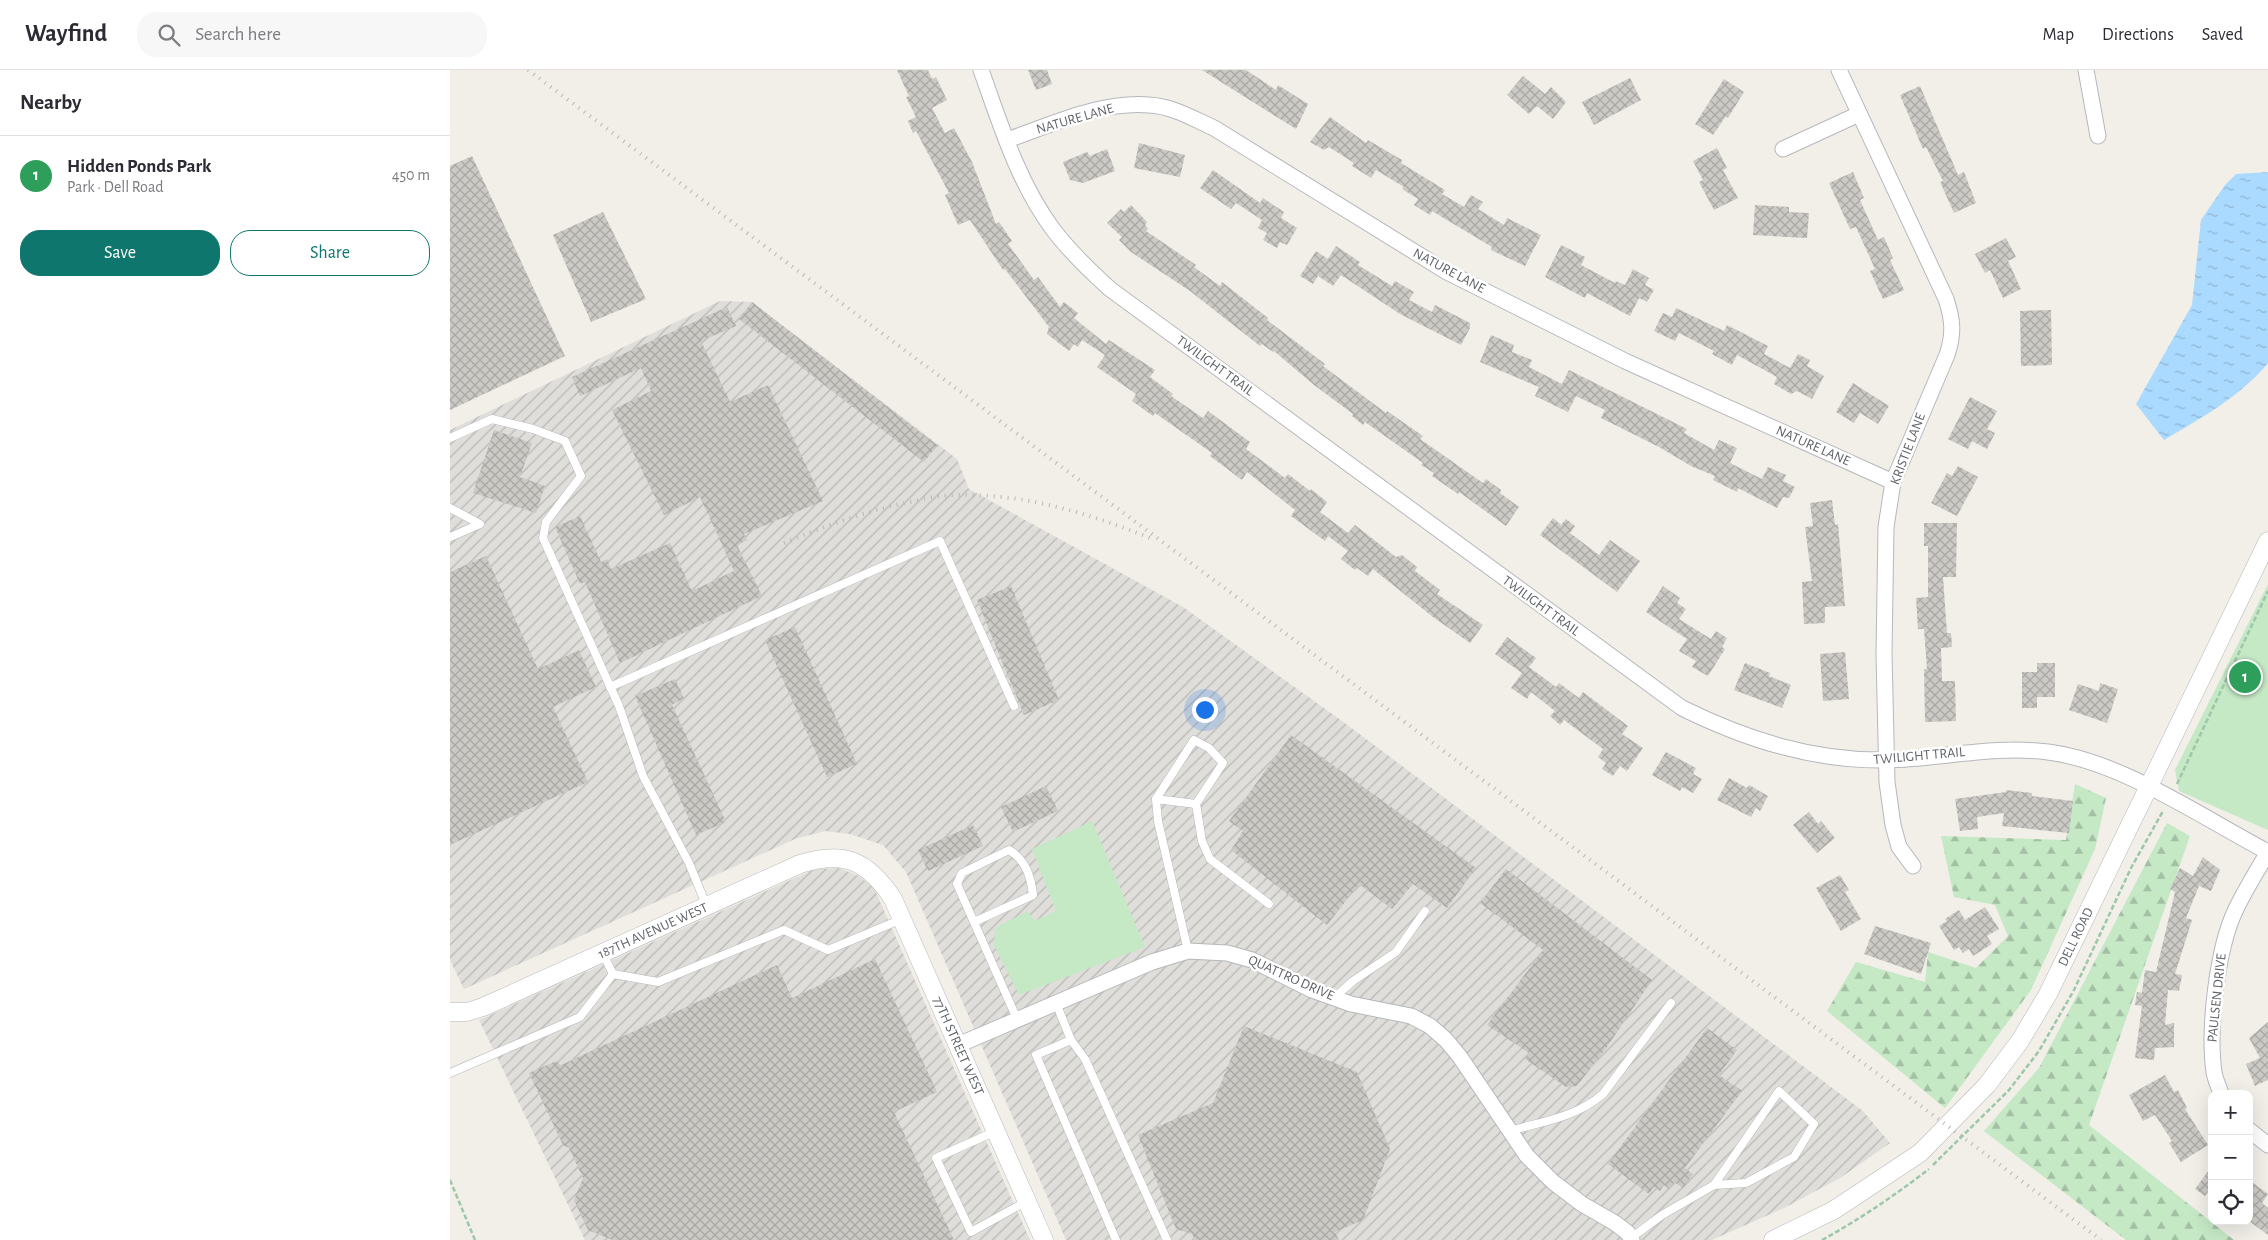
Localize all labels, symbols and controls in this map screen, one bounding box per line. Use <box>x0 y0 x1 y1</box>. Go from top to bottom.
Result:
search box <box>137 12 487 57</box>
icon: search <box>155 21 183 49</box>
text: Wayfind <box>25 22 107 46</box>
text: Search here <box>195 25 281 44</box>
text: Map <box>2043 26 2074 44</box>
text: Directions <box>2102 26 2174 44</box>
text: Saved <box>2202 26 2243 44</box>
text: Nearby <box>20 92 81 113</box>
street label: NATURE LANE <box>1035 101 1115 137</box>
text: Hidden Ponds Park <box>67 157 211 176</box>
text: 1 <box>33 167 39 183</box>
text: 450 m <box>392 167 430 183</box>
text: Park · Dell Road <box>67 179 164 195</box>
button: Save <box>20 230 220 276</box>
button: Share <box>230 230 430 276</box>
street label: NATURE LANE <box>1411 246 1488 296</box>
street label: TWILIGHT TRAIL <box>1174 333 1256 399</box>
street label: KRISTIE LANE <box>1888 411 1928 487</box>
street label: NATURE LANE <box>1774 423 1852 469</box>
street label: TWILIGHT TRAIL <box>1500 573 1582 639</box>
pin: 1 <box>2229 658 2261 696</box>
your location <box>1192 697 1218 723</box>
street label: TWILIGHT TRAIL <box>1873 745 1965 767</box>
street label: 187TH AVENUE WEST <box>596 900 710 961</box>
street label: DELL ROAD <box>2056 906 2096 968</box>
street label: QUATTRO DRIVE <box>1246 953 1336 1003</box>
street label: PAULSEN DRIVE <box>2205 953 2229 1043</box>
street label: 77TH STREET WEST <box>930 994 986 1098</box>
map controls <box>2208 1090 2253 1225</box>
button: + <box>2208 1090 2253 1135</box>
button: − <box>2208 1135 2253 1180</box>
button: locate <box>2208 1180 2253 1225</box>

